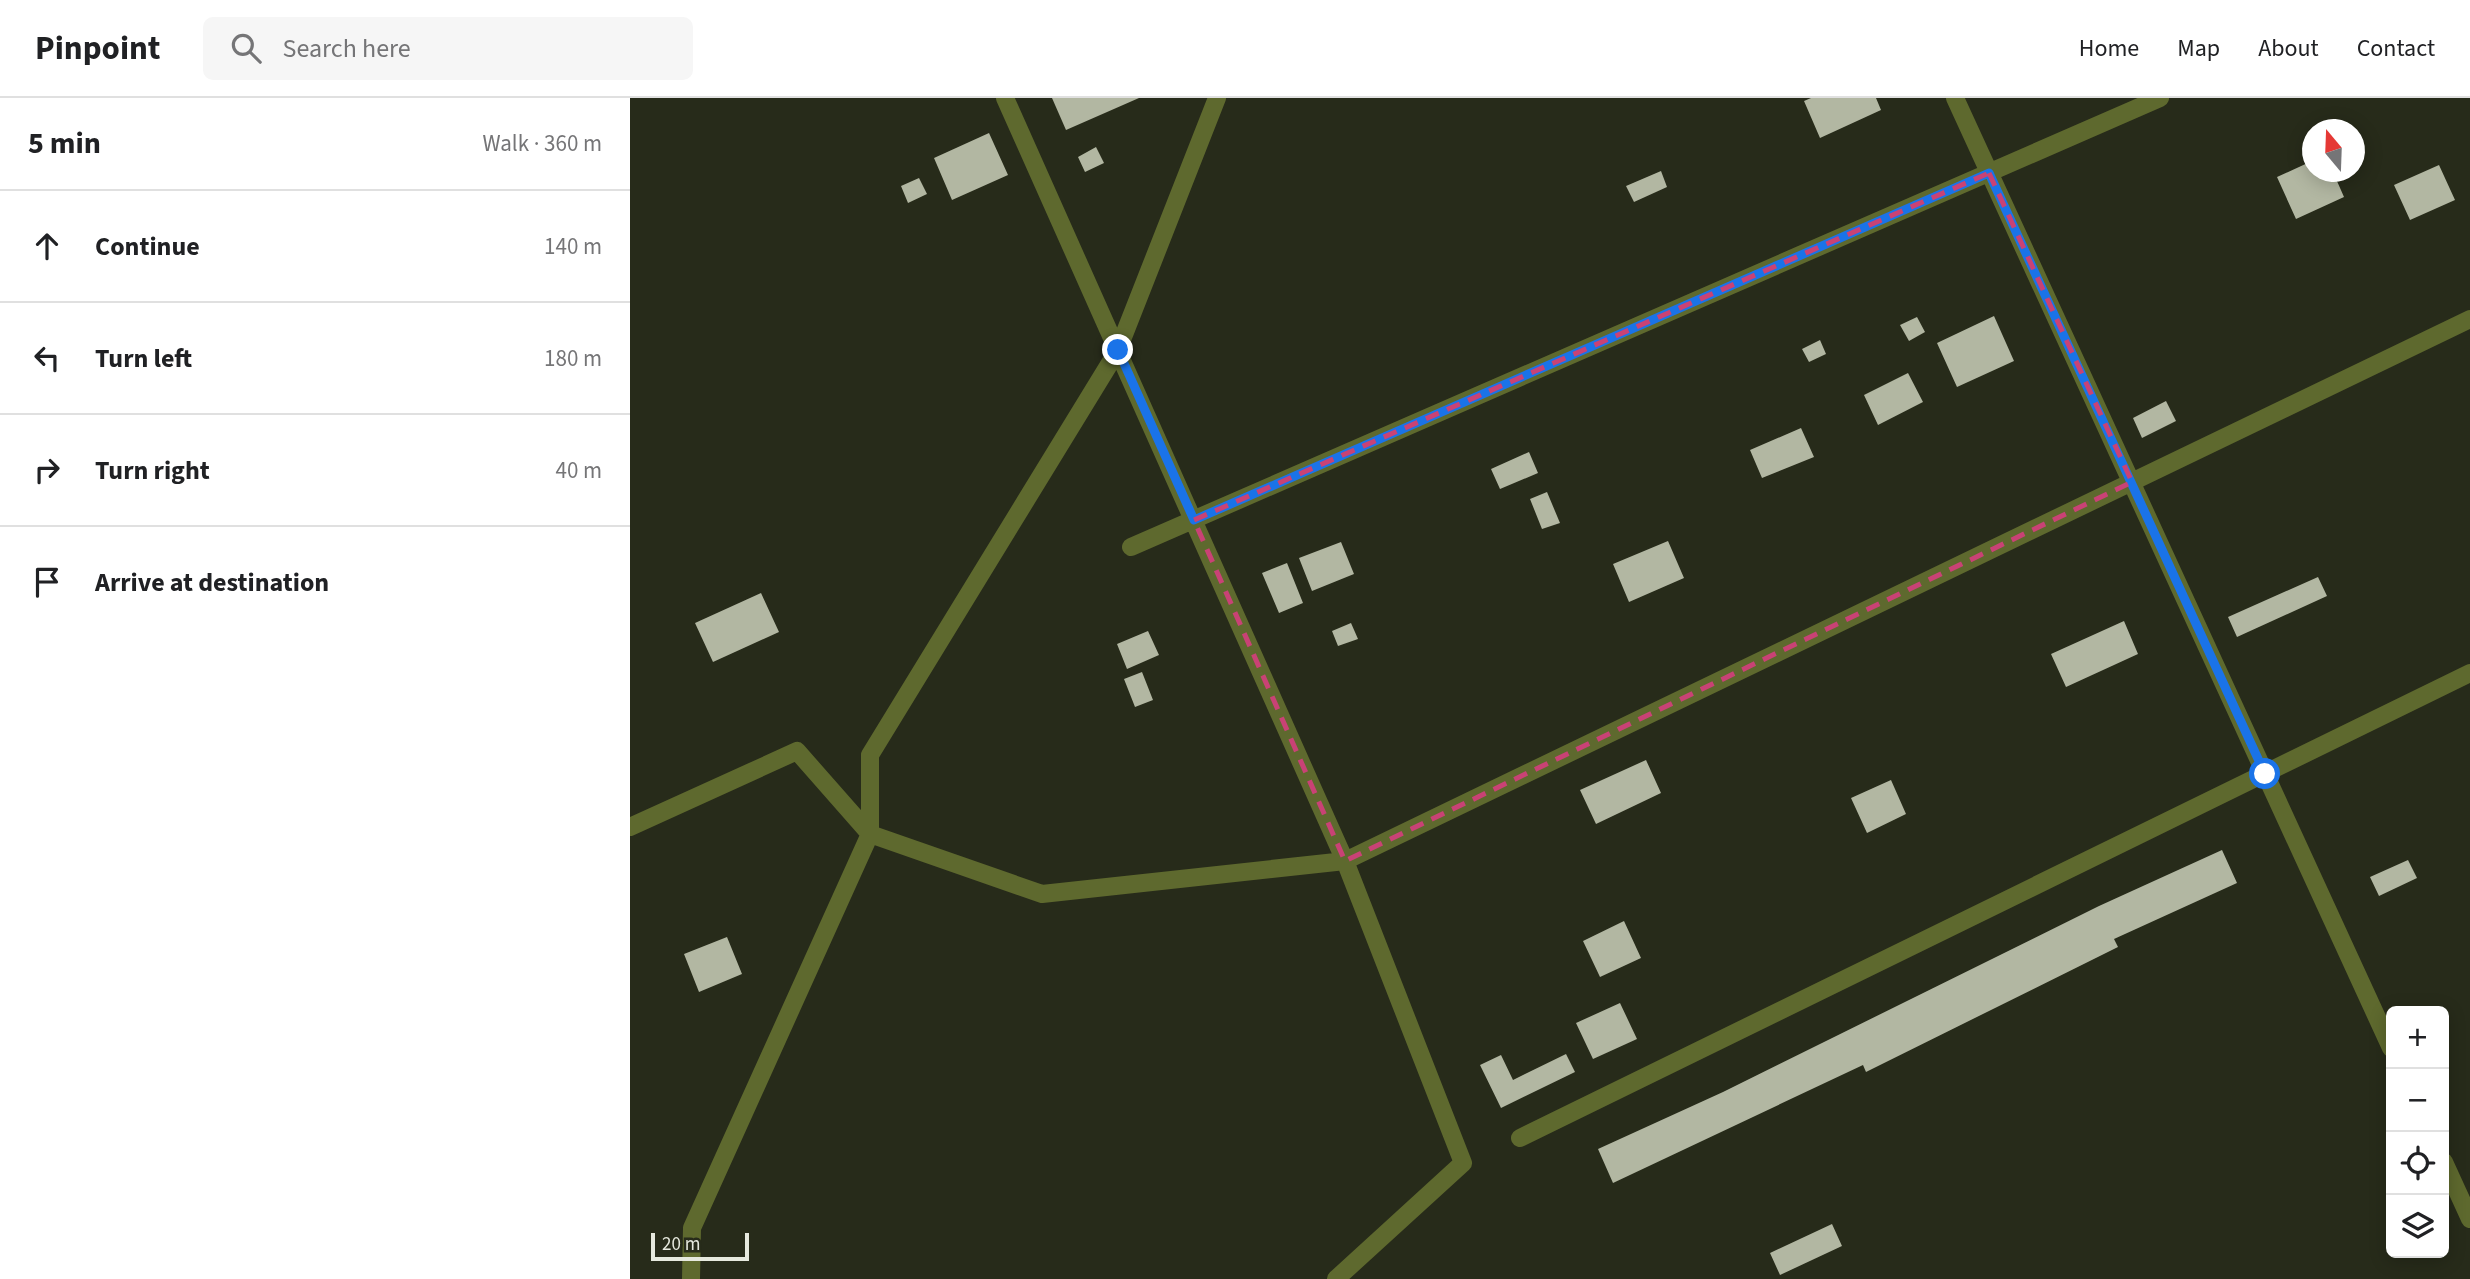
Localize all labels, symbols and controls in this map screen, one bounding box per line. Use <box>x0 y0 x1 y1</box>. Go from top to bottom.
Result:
search box <box>203 17 693 80</box>
text: Pinpoint <box>35 25 161 72</box>
icon: search <box>227 29 265 67</box>
text: Search here <box>283 30 411 67</box>
text: Home <box>2079 31 2139 66</box>
text: Map <box>2177 31 2220 66</box>
text: About <box>2258 31 2319 66</box>
text: Contact <box>2357 31 2435 66</box>
north arrow <box>2302 119 2365 182</box>
text: 5 min <box>28 122 101 165</box>
text: Walk · 360 m <box>483 127 602 160</box>
icon: ahead <box>28 227 66 265</box>
text: Continue <box>95 228 200 265</box>
text: 140 m <box>544 230 602 263</box>
route end <box>1102 334 1133 365</box>
icon: left <box>28 339 66 377</box>
text: Turn left <box>95 340 192 377</box>
text: 180 m <box>544 342 602 375</box>
icon: right <box>28 451 66 489</box>
text: Turn right <box>95 452 210 489</box>
text: 40 m <box>555 454 602 487</box>
icon: arrive <box>28 563 66 601</box>
text: Arrive at destination <box>95 564 329 601</box>
route start <box>2249 758 2280 789</box>
map controls <box>2386 1006 2449 1258</box>
button: + <box>2386 1006 2449 1069</box>
button: − <box>2386 1069 2449 1132</box>
button: locate <box>2386 1132 2449 1195</box>
button: layers <box>2386 1195 2449 1258</box>
scale bar <box>651 1230 749 1262</box>
text: 20 m <box>662 1231 700 1258</box>

